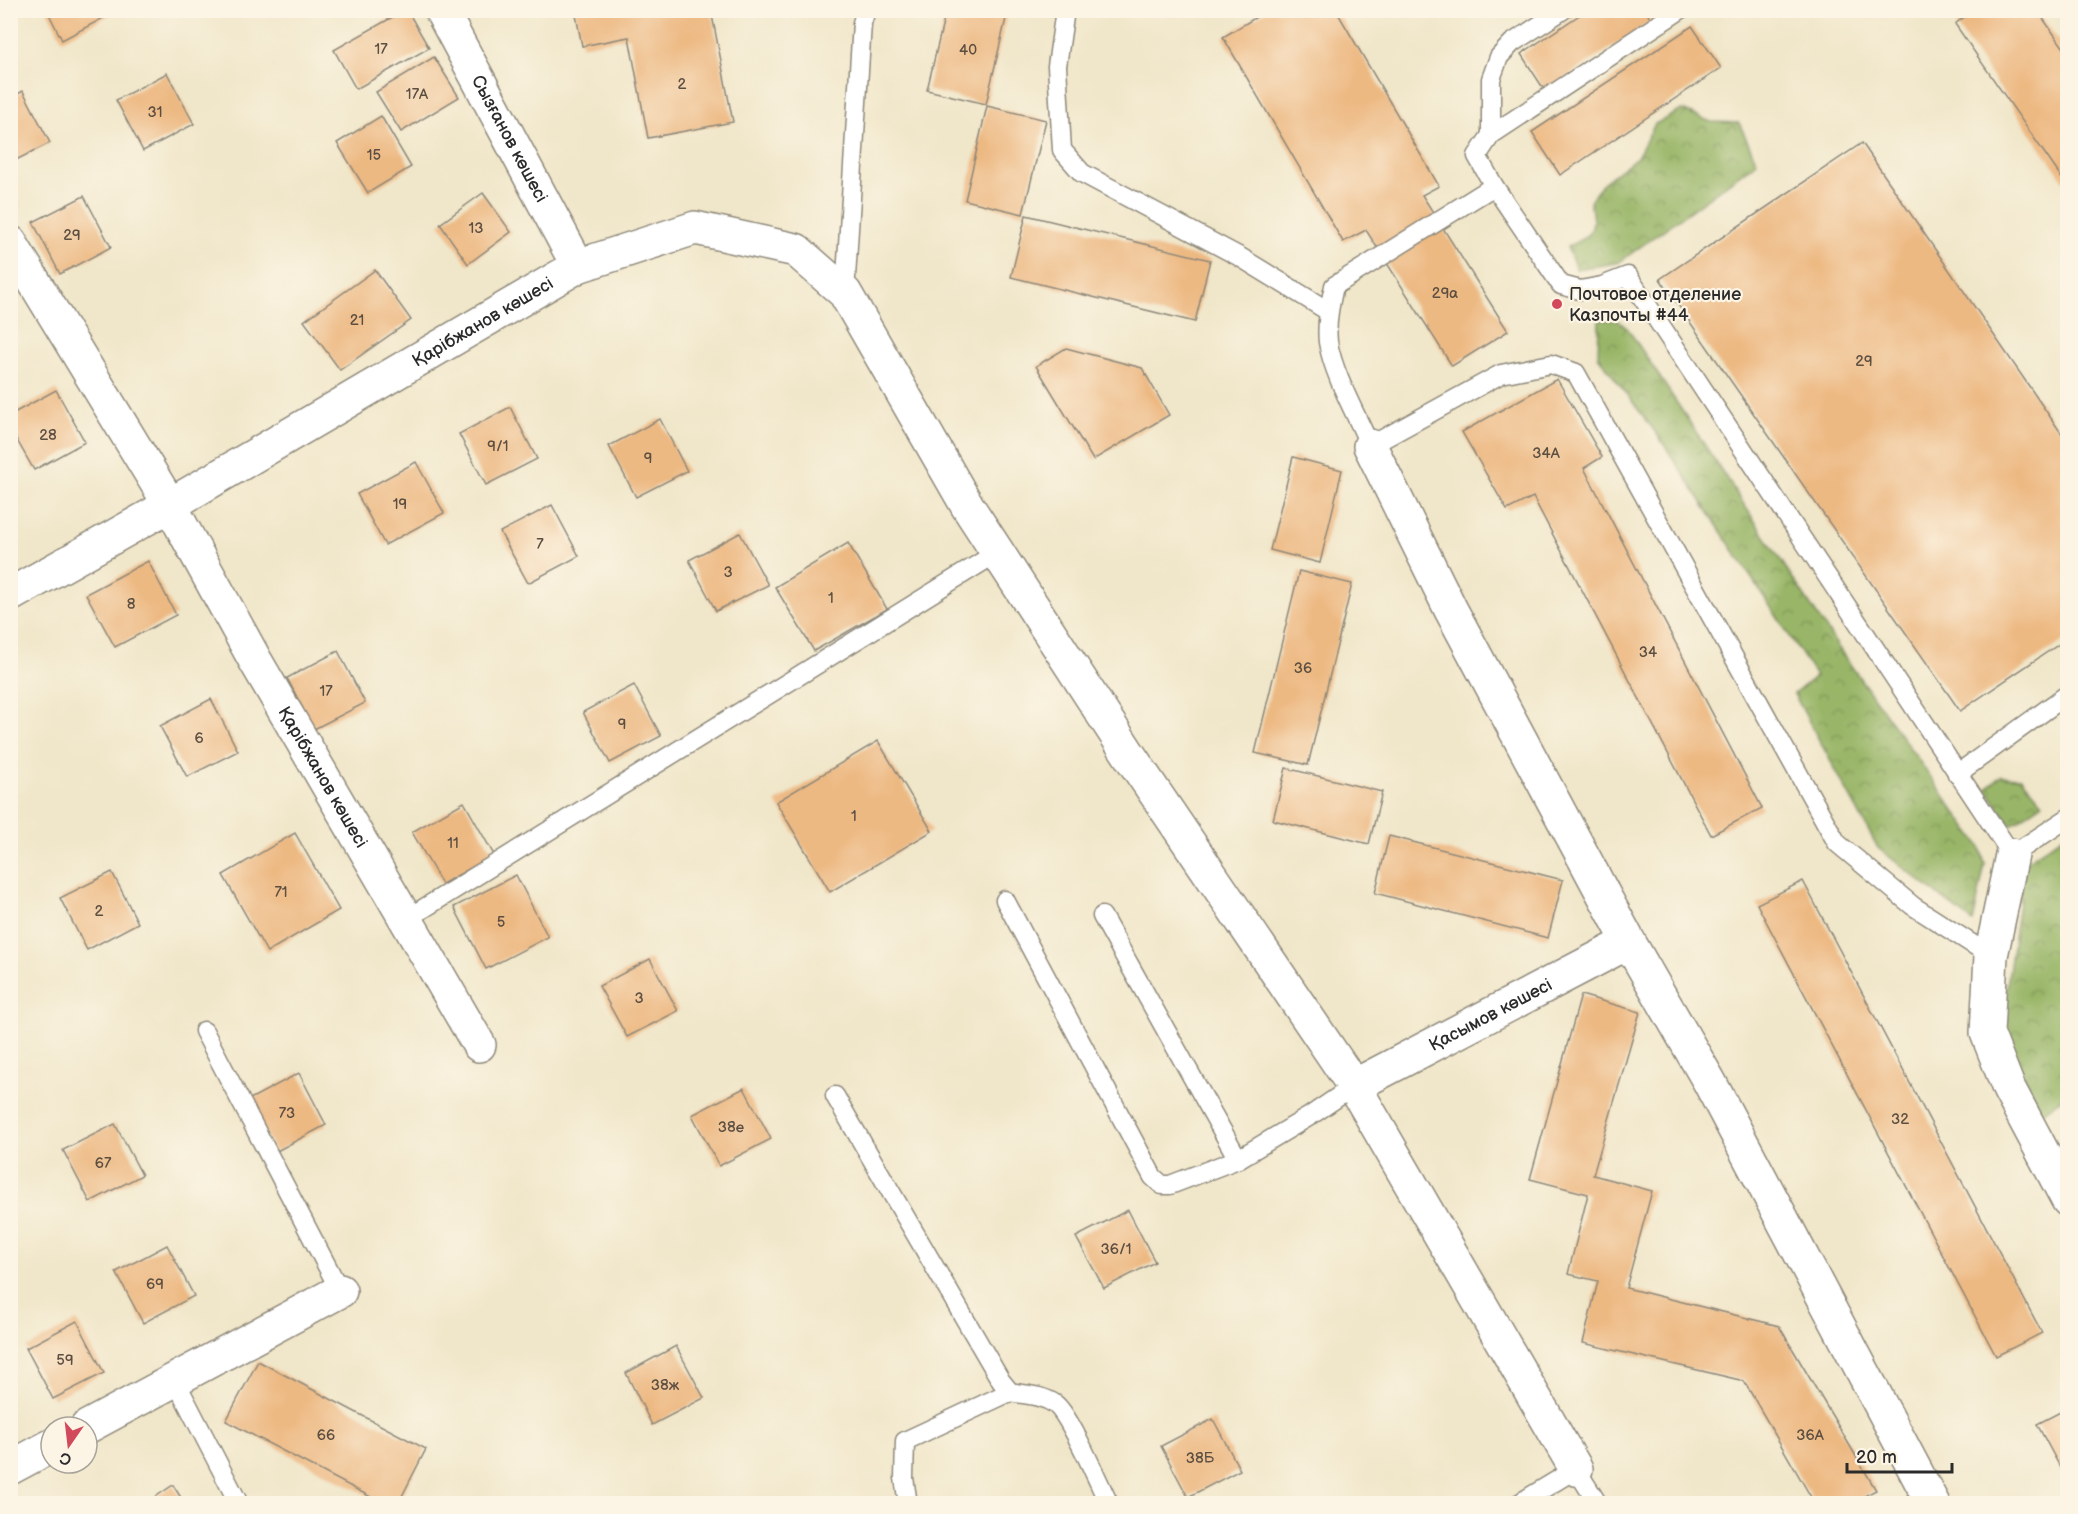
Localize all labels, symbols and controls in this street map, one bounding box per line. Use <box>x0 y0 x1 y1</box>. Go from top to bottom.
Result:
house number: 17 <box>374 40 388 59</box>
house number: 40 <box>959 41 977 60</box>
street label: Сызғанов көшесі <box>467 72 552 206</box>
house number: 2 <box>678 75 687 94</box>
house number: 17А <box>406 85 429 104</box>
house number: 31 <box>147 103 163 122</box>
house number: 15 <box>367 146 381 165</box>
house number: 13 <box>468 219 484 238</box>
house number: 29 <box>63 226 81 245</box>
street label: Қарібжанов көшесі <box>408 272 557 371</box>
house number: 29а <box>1432 284 1458 303</box>
place label: Почтовое отделение Казпочты #44 <box>1569 284 1741 326</box>
marker: Почтовое отделение Казпочты #44 <box>1550 297 1564 311</box>
house number: 21 <box>350 311 364 330</box>
house number: 29 <box>1855 352 1873 371</box>
house number: 28 <box>39 426 57 445</box>
house number: 9/1 <box>487 437 509 456</box>
house number: 34А <box>1532 444 1561 463</box>
house number: 9 <box>644 449 652 468</box>
house number: 19 <box>393 495 407 514</box>
house number: 7 <box>536 535 544 554</box>
house number: 3 <box>723 563 733 582</box>
house number: 1 <box>828 589 834 608</box>
house number: 8 <box>127 595 136 614</box>
house number: 34 <box>1639 643 1657 662</box>
house number: 36 <box>1294 659 1312 678</box>
house number: 17 <box>319 682 333 701</box>
street label: Қарібжанов көшесі <box>274 703 372 851</box>
house number: 9 <box>618 715 626 734</box>
house number: 6 <box>194 729 204 748</box>
house number: 1 <box>851 807 857 826</box>
house number: 11 <box>447 834 459 853</box>
house number: 71 <box>274 883 288 902</box>
house number: 2 <box>95 902 104 921</box>
house number: 5 <box>497 913 505 932</box>
street label: Қасымов көшесі <box>1425 974 1556 1055</box>
house number: 3 <box>634 989 644 1008</box>
house number: 73 <box>279 1104 295 1123</box>
house number: 32 <box>1891 1110 1909 1129</box>
house number: 38е <box>718 1118 744 1137</box>
house number: 67 <box>95 1154 112 1173</box>
house number: 36/1 <box>1101 1240 1131 1259</box>
house number: 69 <box>146 1275 164 1294</box>
house number: 59 <box>56 1351 74 1370</box>
house number: 38ж <box>651 1376 680 1395</box>
north arrow <box>39 1415 99 1475</box>
house number: 66 <box>317 1426 335 1445</box>
house number: 36А <box>1796 1426 1825 1445</box>
scale bar <box>1847 1436 1952 1474</box>
text: 20 m <box>1856 1447 1897 1468</box>
text: С <box>58 1448 73 1469</box>
house number: 38Б <box>1186 1449 1215 1468</box>

